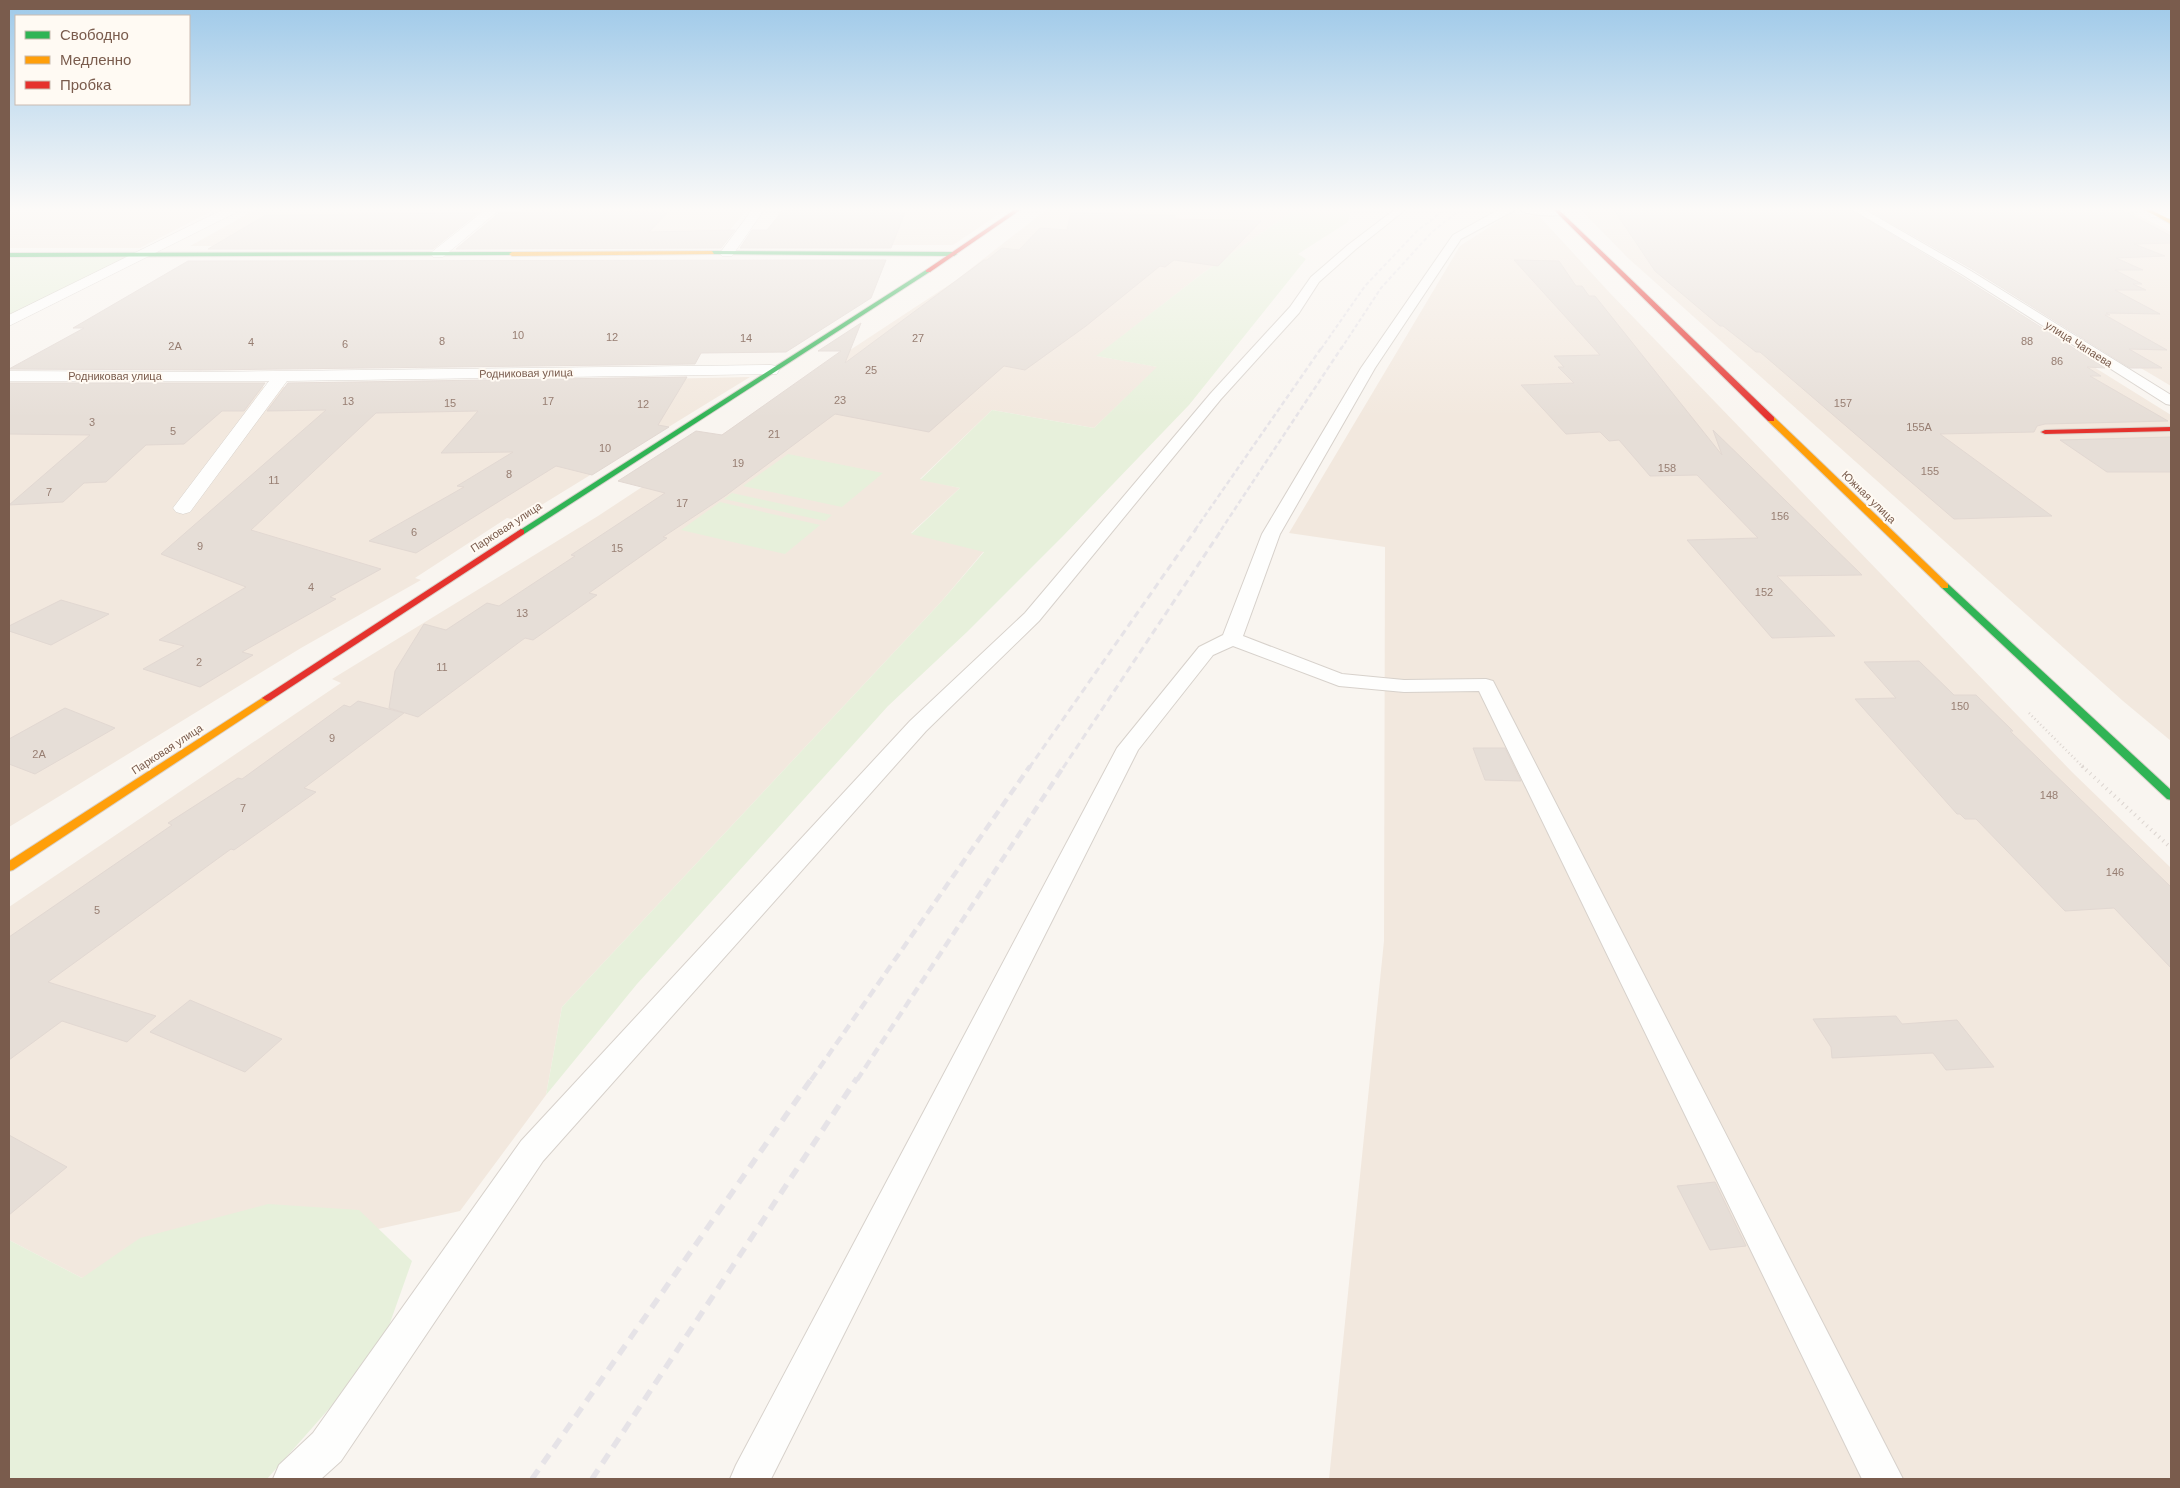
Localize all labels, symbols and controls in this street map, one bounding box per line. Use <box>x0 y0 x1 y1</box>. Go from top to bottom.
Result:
legend <box>15 15 190 105</box>
text: Свободно <box>60 26 129 43</box>
text: Медленно <box>60 51 131 68</box>
text: Пробка <box>60 76 112 93</box>
street label: улица Чапаева <box>2043 319 2115 370</box>
house number: 10 <box>512 329 524 341</box>
house number: 12 <box>606 331 618 343</box>
house number: 14 <box>740 332 752 344</box>
house number: 27 <box>912 332 924 344</box>
house number: 8 <box>439 335 445 347</box>
house number: 88 <box>2021 335 2033 347</box>
house number: 4 <box>248 336 254 348</box>
house number: 6 <box>342 338 348 350</box>
house number: 2А <box>168 340 182 352</box>
house number: 86 <box>2051 355 2063 367</box>
house number: 25 <box>865 364 877 376</box>
street label: Родниковая улица <box>479 366 574 380</box>
street label: Родниковая улица <box>68 370 163 382</box>
house number: 23 <box>834 394 846 406</box>
house number: 13 <box>342 395 354 407</box>
house number: 17 <box>542 395 554 407</box>
house number: 15 <box>444 397 456 409</box>
house number: 157 <box>1834 397 1852 409</box>
house number: 12 <box>637 398 649 410</box>
house number: 3 <box>89 416 95 428</box>
house number: 155А <box>1906 421 1933 433</box>
house number: 5 <box>170 425 176 437</box>
house number: 21 <box>768 428 780 440</box>
house number: 10 <box>599 442 611 454</box>
house number: 19 <box>732 457 744 469</box>
house number: 158 <box>1658 462 1676 474</box>
house number: 155 <box>1921 465 1939 477</box>
house number: 8 <box>506 468 512 480</box>
street label: Южная улица <box>1840 468 1899 526</box>
house number: 11 <box>268 474 280 486</box>
house number: 7 <box>46 486 52 498</box>
house number: 17 <box>676 497 688 509</box>
street label: Парковая улица <box>468 499 545 554</box>
house number: 156 <box>1771 510 1789 522</box>
house number: 6 <box>411 526 417 538</box>
house number: 9 <box>197 540 203 552</box>
house number: 15 <box>611 542 623 554</box>
house number: 4 <box>308 581 314 593</box>
house number: 152 <box>1755 586 1773 598</box>
house number: 13 <box>516 607 528 619</box>
house number: 2 <box>196 656 202 668</box>
house number: 11 <box>436 661 448 673</box>
house number: 150 <box>1951 700 1969 712</box>
street label: Парковая улица <box>129 721 206 776</box>
house number: 9 <box>329 732 335 744</box>
house number: 2А <box>32 748 46 760</box>
house number: 148 <box>2040 789 2058 801</box>
house number: 7 <box>240 802 246 814</box>
house number: 146 <box>2106 866 2124 878</box>
house number: 5 <box>94 904 100 916</box>

